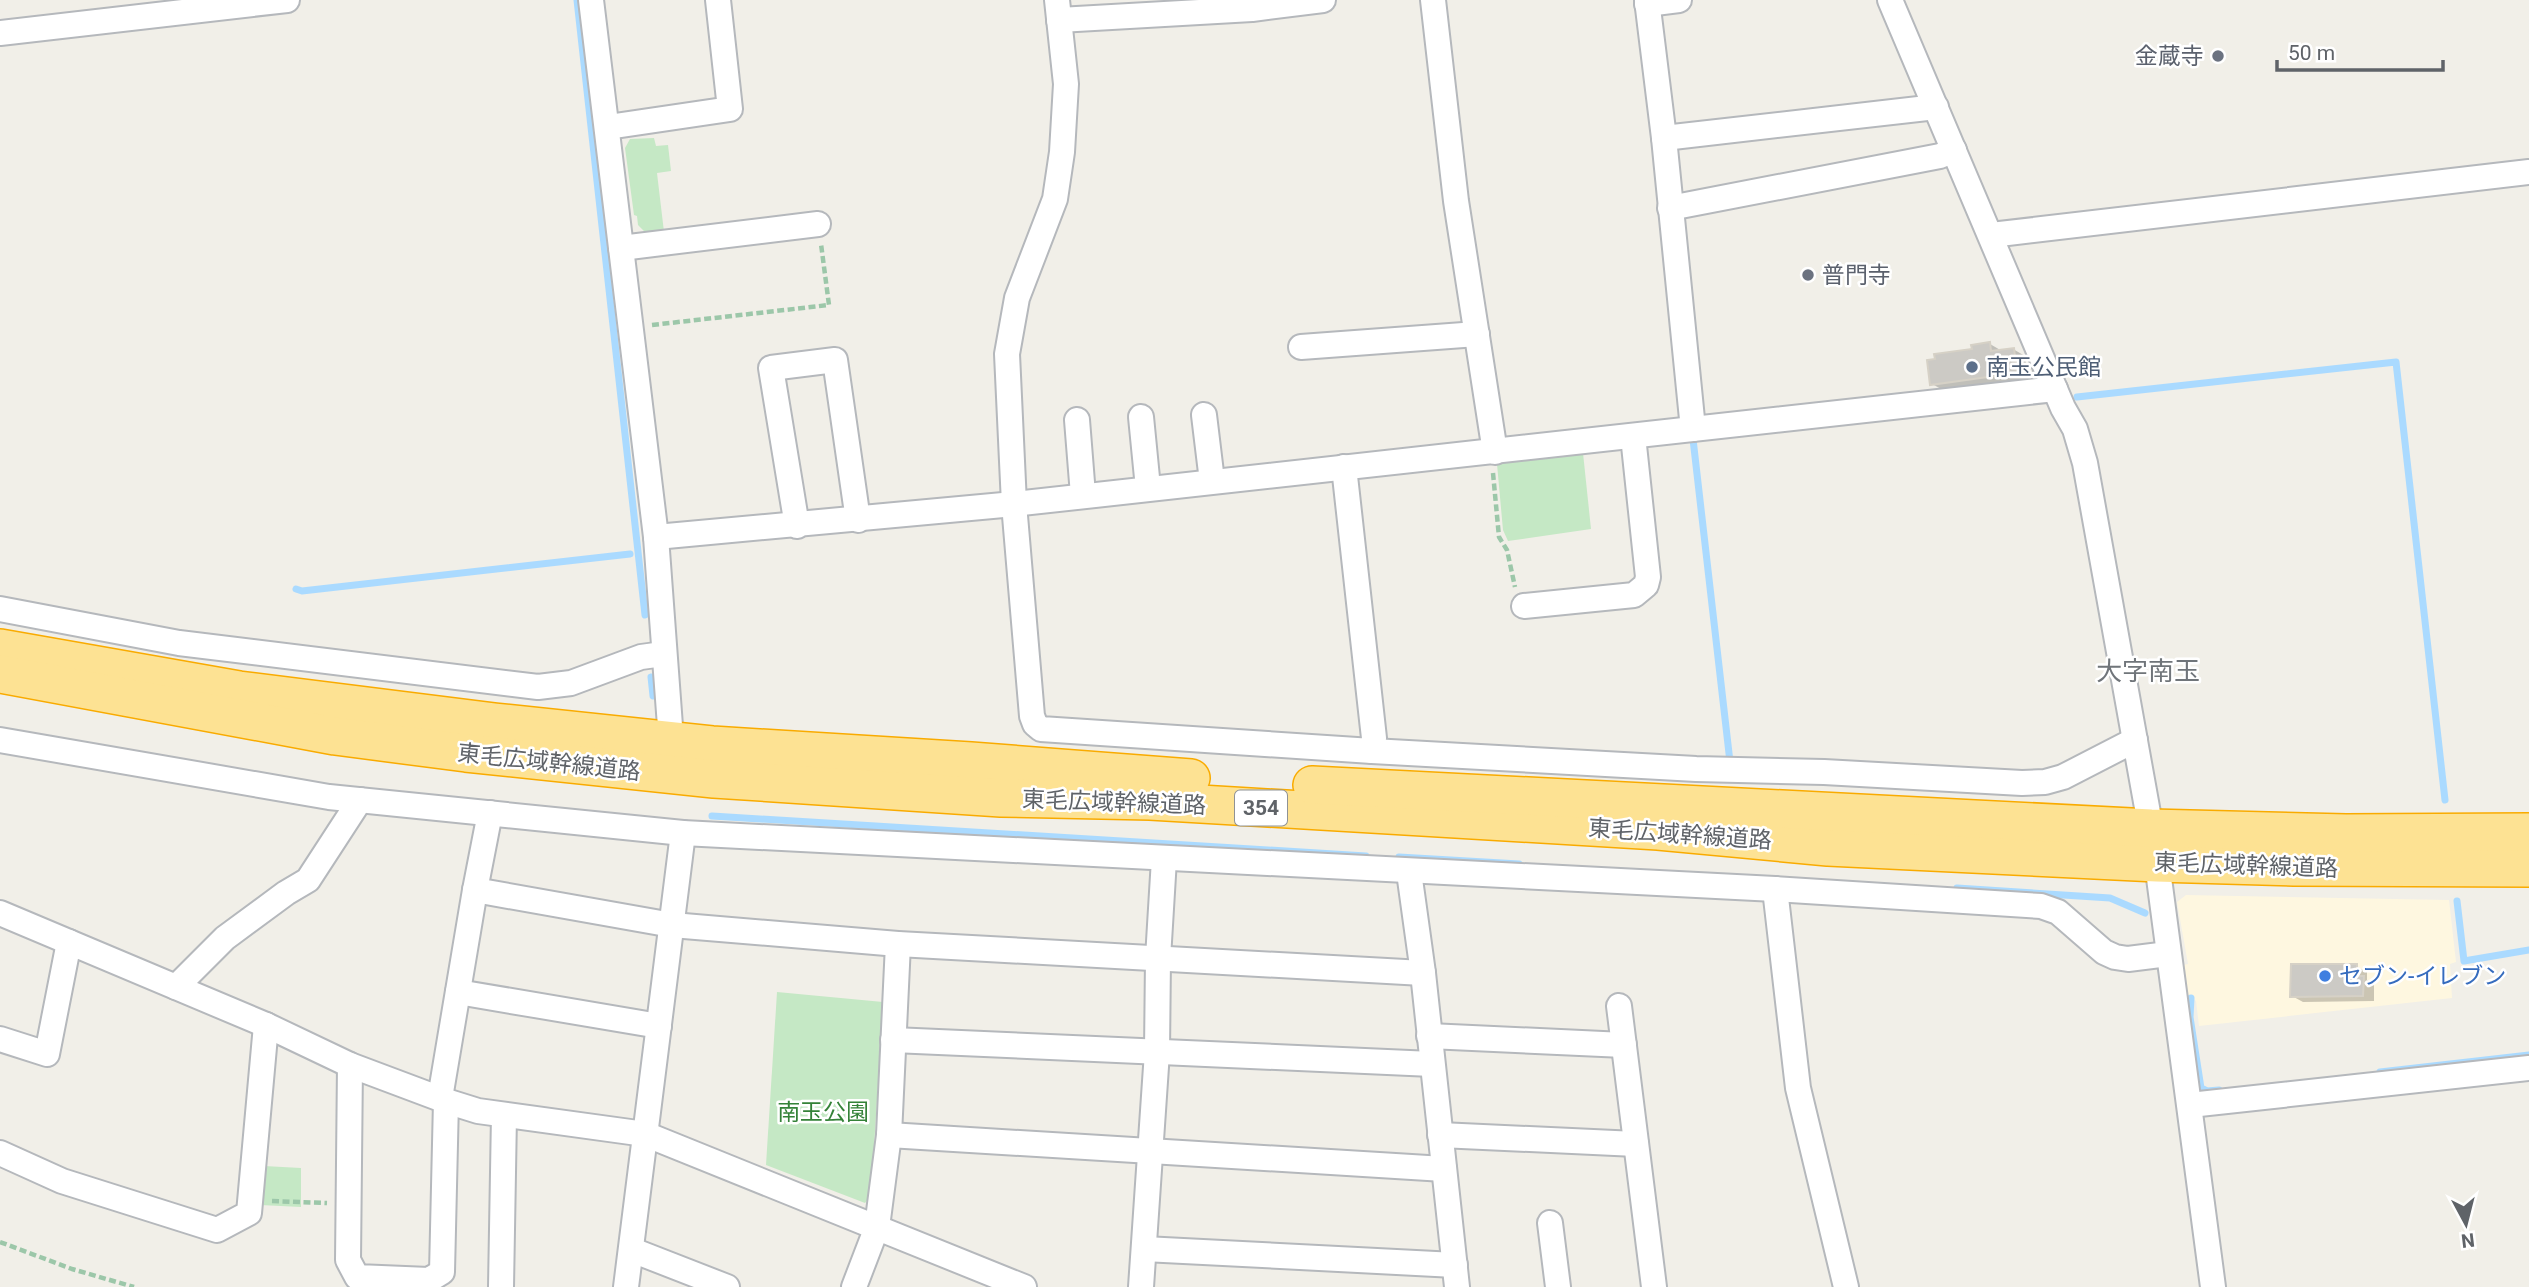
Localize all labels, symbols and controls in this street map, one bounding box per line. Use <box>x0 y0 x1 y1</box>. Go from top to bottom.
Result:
scale bar <box>2277 28 2443 72</box>
text: 50 m <box>2288 41 2335 65</box>
place label: 金蔵寺 <box>2135 43 2204 70</box>
marker: 金蔵寺 <box>2210 48 2226 64</box>
place label: 普門寺 <box>1822 262 1891 289</box>
marker: 普門寺 <box>1800 267 1816 283</box>
place label: 南玉公民館 <box>1986 354 2101 381</box>
marker: 南玉公民館 <box>1964 359 1980 375</box>
district label: 大字南玉 <box>2096 656 2200 686</box>
street label: 東毛広域幹線道路 <box>456 739 642 786</box>
street label: 東毛広域幹線道路 <box>1022 786 1206 819</box>
road number: 354 <box>1235 790 1287 826</box>
street label: 東毛広域幹線道路 <box>1587 815 1773 854</box>
street label: 東毛広域幹線道路 <box>2154 849 2338 882</box>
place label: セブン-イレブン <box>2339 963 2506 990</box>
marker: セブン-イレブン <box>2317 968 2333 984</box>
park label: 南玉公園 <box>777 1099 869 1126</box>
north arrow <box>2431 1189 2501 1259</box>
text: N <box>2460 1228 2476 1253</box>

